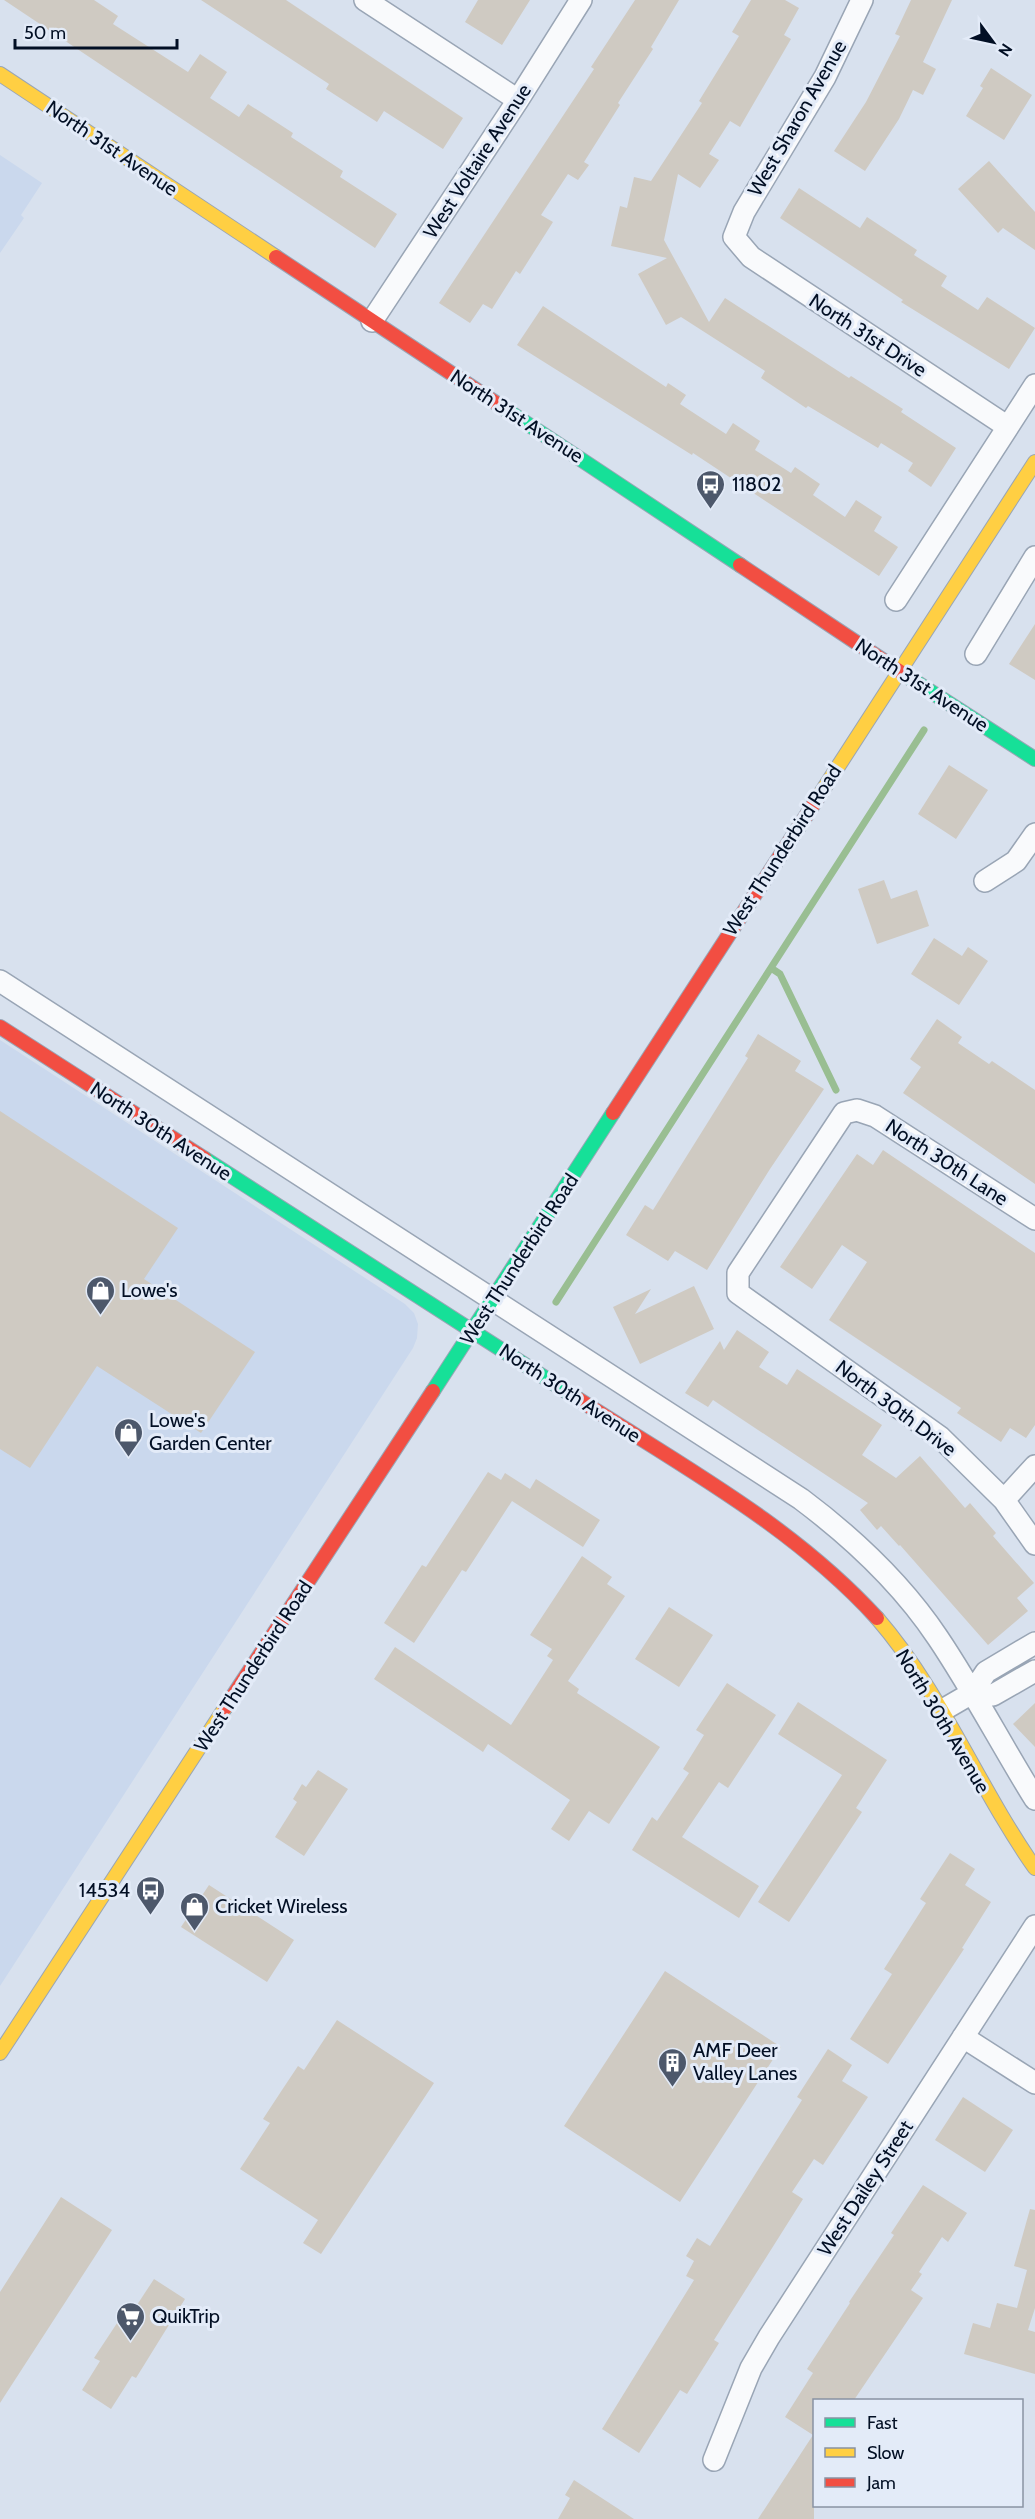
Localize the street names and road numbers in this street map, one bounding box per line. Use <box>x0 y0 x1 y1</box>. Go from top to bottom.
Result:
street label: West Sharon Avenue <box>743 36 851 200</box>
street label: West Voltaire Avenue <box>418 79 536 243</box>
street label: North 31st Avenue <box>42 95 182 201</box>
street label: North 31st Drive <box>805 288 931 382</box>
street label: North 31st Avenue <box>446 364 588 468</box>
street label: North 31st Avenue <box>851 633 993 737</box>
street label: West Thunderbird Road <box>718 760 846 940</box>
street label: North 30th Avenue <box>86 1076 236 1186</box>
street label: North 30th Lane <box>881 1114 1013 1210</box>
street label: West Thunderbird Road <box>455 1169 583 1349</box>
street label: North 30th Avenue <box>495 1338 645 1448</box>
street label: North 30th Drive <box>831 1355 961 1461</box>
street label: West Thunderbird Road <box>189 1576 317 1756</box>
street label: North 30th Avenue <box>891 1645 995 1797</box>
street label: West Dailey Street <box>812 2115 918 2260</box>

